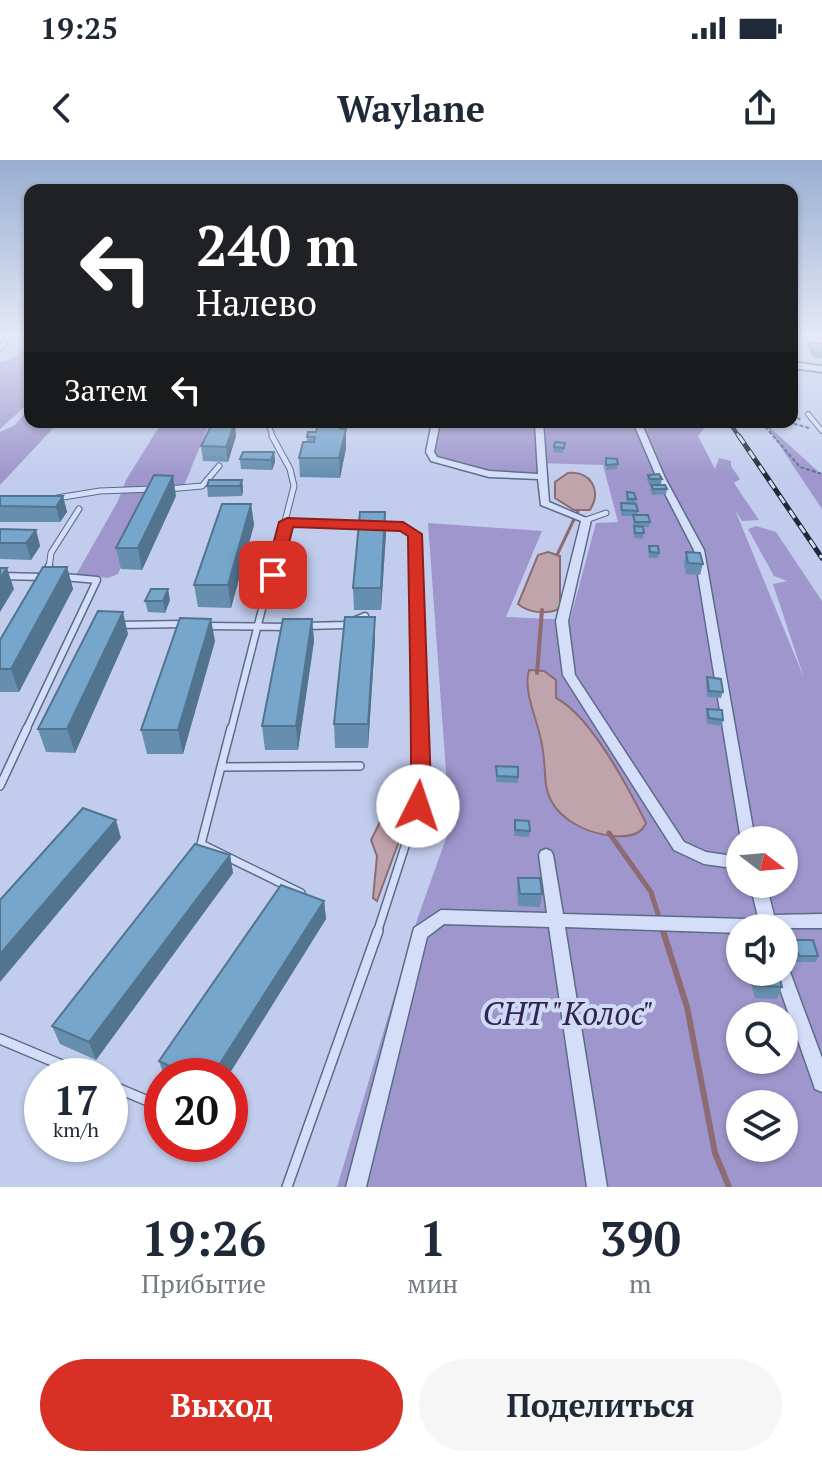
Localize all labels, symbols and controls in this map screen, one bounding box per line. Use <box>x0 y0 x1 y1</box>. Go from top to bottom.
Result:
text: 19:25 <box>40 8 118 48</box>
text: Waylane <box>337 85 485 132</box>
icon: back <box>40 86 84 130</box>
icon: share <box>738 86 782 130</box>
text: 240 m <box>196 208 358 282</box>
icon: left <box>64 216 168 320</box>
text: Налево <box>196 279 317 326</box>
icon: left <box>164 368 208 412</box>
text: Затем <box>64 370 148 410</box>
pin <box>239 541 307 609</box>
icon: arrive <box>251 553 295 597</box>
position arrow <box>376 764 460 848</box>
north arrow <box>726 826 798 898</box>
map controls <box>726 826 798 1162</box>
button: sound <box>726 914 798 986</box>
park label: СНТ "Колос" <box>482 992 654 1034</box>
button: search <box>726 1002 798 1074</box>
speed limit sign: 20 <box>144 1058 248 1162</box>
text: 17 <box>53 1073 99 1126</box>
button: layers <box>726 1090 798 1162</box>
text: km/h <box>53 1116 99 1143</box>
text: 19:26 <box>141 1206 266 1270</box>
text: 1 <box>419 1206 446 1270</box>
text: 390 <box>599 1206 681 1270</box>
text: Прибытие <box>141 1266 266 1300</box>
text: мин <box>407 1266 458 1300</box>
text: m <box>629 1266 651 1300</box>
button: Выход <box>40 1359 403 1451</box>
button: Поделиться <box>419 1359 782 1451</box>

